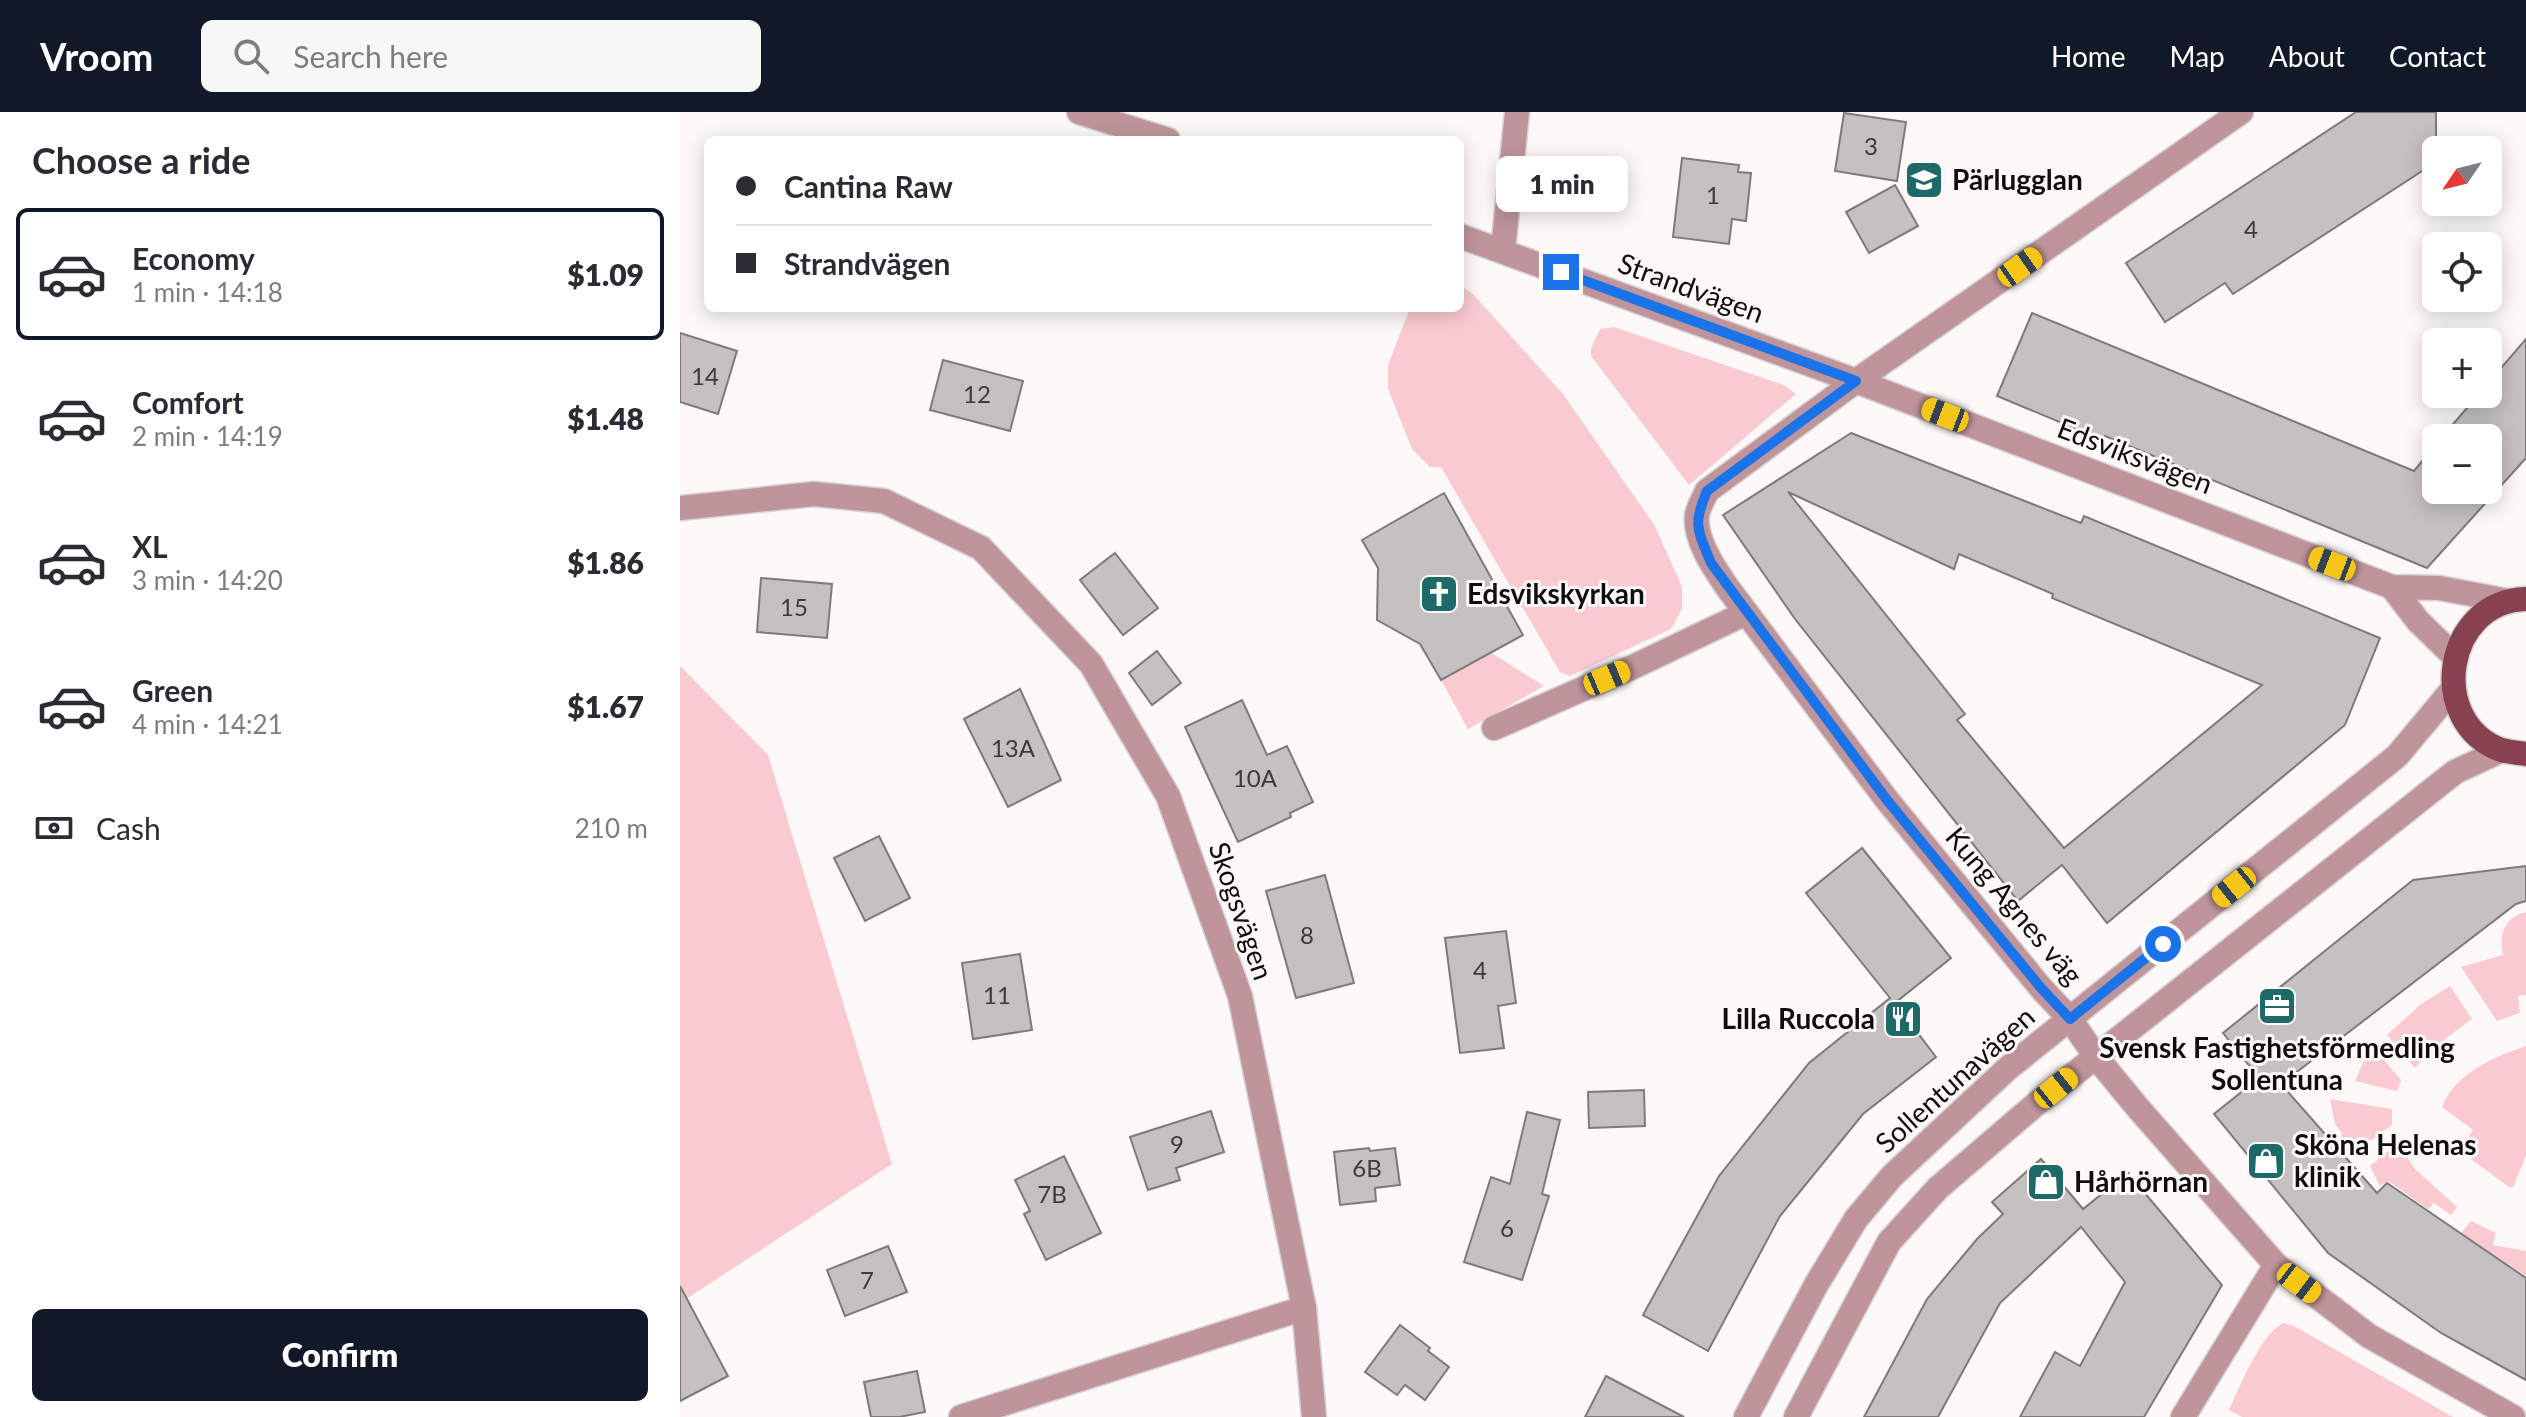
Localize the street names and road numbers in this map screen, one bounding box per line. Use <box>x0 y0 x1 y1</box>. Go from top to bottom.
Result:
street label: Strandvägen <box>1614 245 1769 329</box>
street label: Edsviksvägen <box>2053 410 2218 500</box>
street label: Kung Agnes väg <box>1939 820 2090 991</box>
street label: Skogsvägen <box>1203 837 1281 984</box>
street label: Sollentunavägen <box>1868 999 2041 1160</box>

